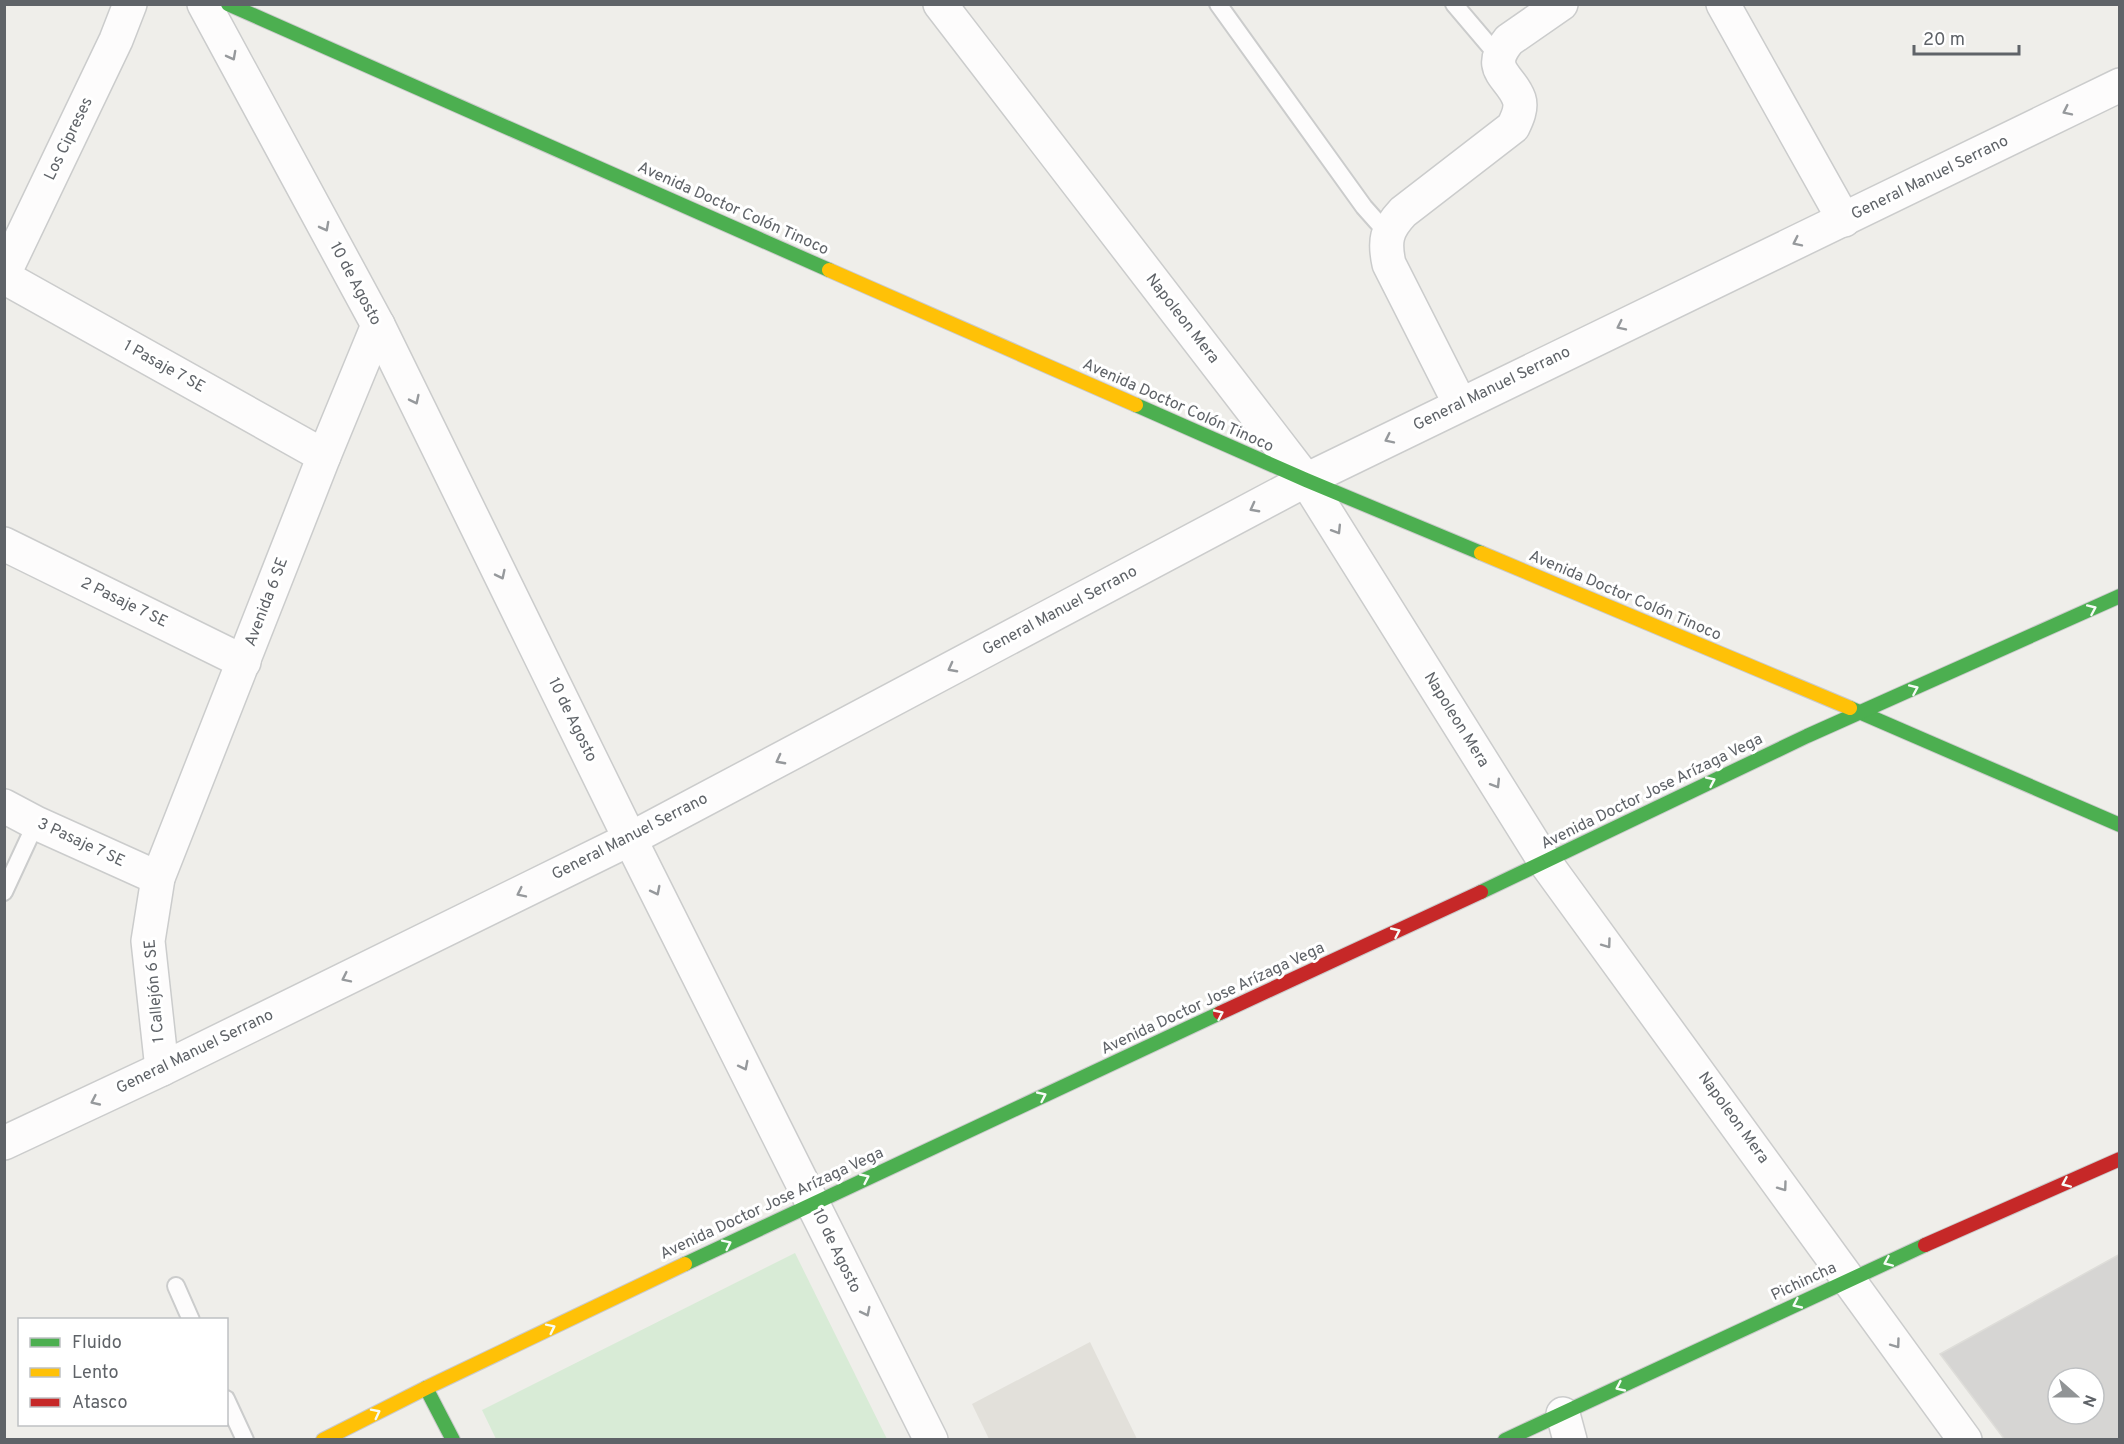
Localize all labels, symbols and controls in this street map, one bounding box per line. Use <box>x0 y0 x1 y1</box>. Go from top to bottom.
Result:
scale bar <box>1914 18 2019 56</box>
text: 20 m <box>1923 29 1965 52</box>
one-way arrow <box>225 50 236 60</box>
street label: Los Cipreses <box>40 94 98 184</box>
one-way arrow <box>2062 103 2073 115</box>
street label: General Manuel Serrano <box>1848 131 2012 225</box>
street label: Avenida Doctor Colón Tinoco <box>634 158 832 260</box>
one-way arrow <box>318 221 329 232</box>
one-way arrow <box>1793 235 1804 247</box>
street label: 10 de Agosto <box>325 239 385 329</box>
street label: Napoleon Mera <box>1141 270 1223 368</box>
one-way arrow <box>1617 319 1628 331</box>
street label: 1 Pasaje 7 SE <box>120 336 208 398</box>
street label: General Manuel Serrano <box>1410 342 1574 436</box>
street label: Avenida Doctor Colón Tinoco <box>1079 355 1277 457</box>
one-way arrow <box>407 394 419 405</box>
one-way arrow <box>1385 431 1396 443</box>
one-way arrow <box>1249 500 1260 512</box>
one-way arrow <box>1329 524 1341 534</box>
street label: Avenida Doctor Colón Tinoco <box>1526 546 1724 646</box>
street label: Avenida 6 SE <box>241 555 293 649</box>
street label: General Manuel Serrano <box>979 562 1141 660</box>
one-way arrow <box>493 569 505 580</box>
street label: 2 Pasaje 7 SE <box>77 573 171 633</box>
one-way arrow <box>2085 604 2096 616</box>
one-way arrow <box>948 661 958 672</box>
street label: Napoleon Mera <box>1419 669 1493 771</box>
street label: 10 de Agosto <box>543 675 601 765</box>
one-way arrow <box>1908 684 1919 696</box>
street label: Avenida Doctor Jose Arízaga Vega <box>1538 729 1766 855</box>
one-way arrow <box>776 753 786 764</box>
one-way arrow <box>1705 777 1716 789</box>
one-way arrow <box>1488 778 1500 788</box>
street label: General Manuel Serrano <box>549 789 711 885</box>
street label: 3 Pasaje 7 SE <box>34 814 128 872</box>
one-way arrow <box>516 885 527 897</box>
one-way arrow <box>649 885 661 896</box>
one-way arrow <box>1389 927 1400 939</box>
street label: 1 Callejón 6 SE <box>141 938 169 1044</box>
street label: Avenida Doctor Jose Arízaga Vega <box>1098 938 1328 1060</box>
one-way arrow <box>1599 938 1610 949</box>
one-way arrow <box>341 971 352 983</box>
street label: General Manuel Serrano <box>113 1005 277 1099</box>
one-way arrow <box>1212 1009 1223 1021</box>
one-way arrow <box>736 1059 748 1070</box>
street label: Napoleon Mera <box>1693 1068 1773 1168</box>
one-way arrow <box>1036 1091 1047 1103</box>
one-way arrow <box>91 1093 102 1105</box>
street label: Avenida Doctor Jose Arízaga Vega <box>657 1143 887 1265</box>
one-way arrow <box>859 1174 870 1186</box>
one-way arrow <box>2061 1176 2072 1188</box>
one-way arrow <box>1776 1181 1787 1192</box>
street label: 10 de Agosto <box>807 1206 865 1296</box>
one-way arrow <box>720 1239 731 1251</box>
one-way arrow <box>1883 1255 1894 1267</box>
street label: Pichincha <box>1768 1258 1840 1306</box>
one-way arrow <box>1792 1297 1803 1309</box>
one-way arrow <box>859 1305 870 1316</box>
legend <box>18 1318 228 1426</box>
one-way arrow <box>545 1323 556 1335</box>
text: Fluido <box>72 1332 122 1355</box>
one-way arrow <box>1889 1337 1900 1348</box>
text: Lento <box>72 1362 118 1385</box>
north arrow <box>2046 1366 2106 1426</box>
one-way arrow <box>1616 1380 1627 1392</box>
text: Atasco <box>72 1392 128 1415</box>
text: N <box>2077 1392 2100 1410</box>
one-way arrow <box>369 1409 380 1420</box>

